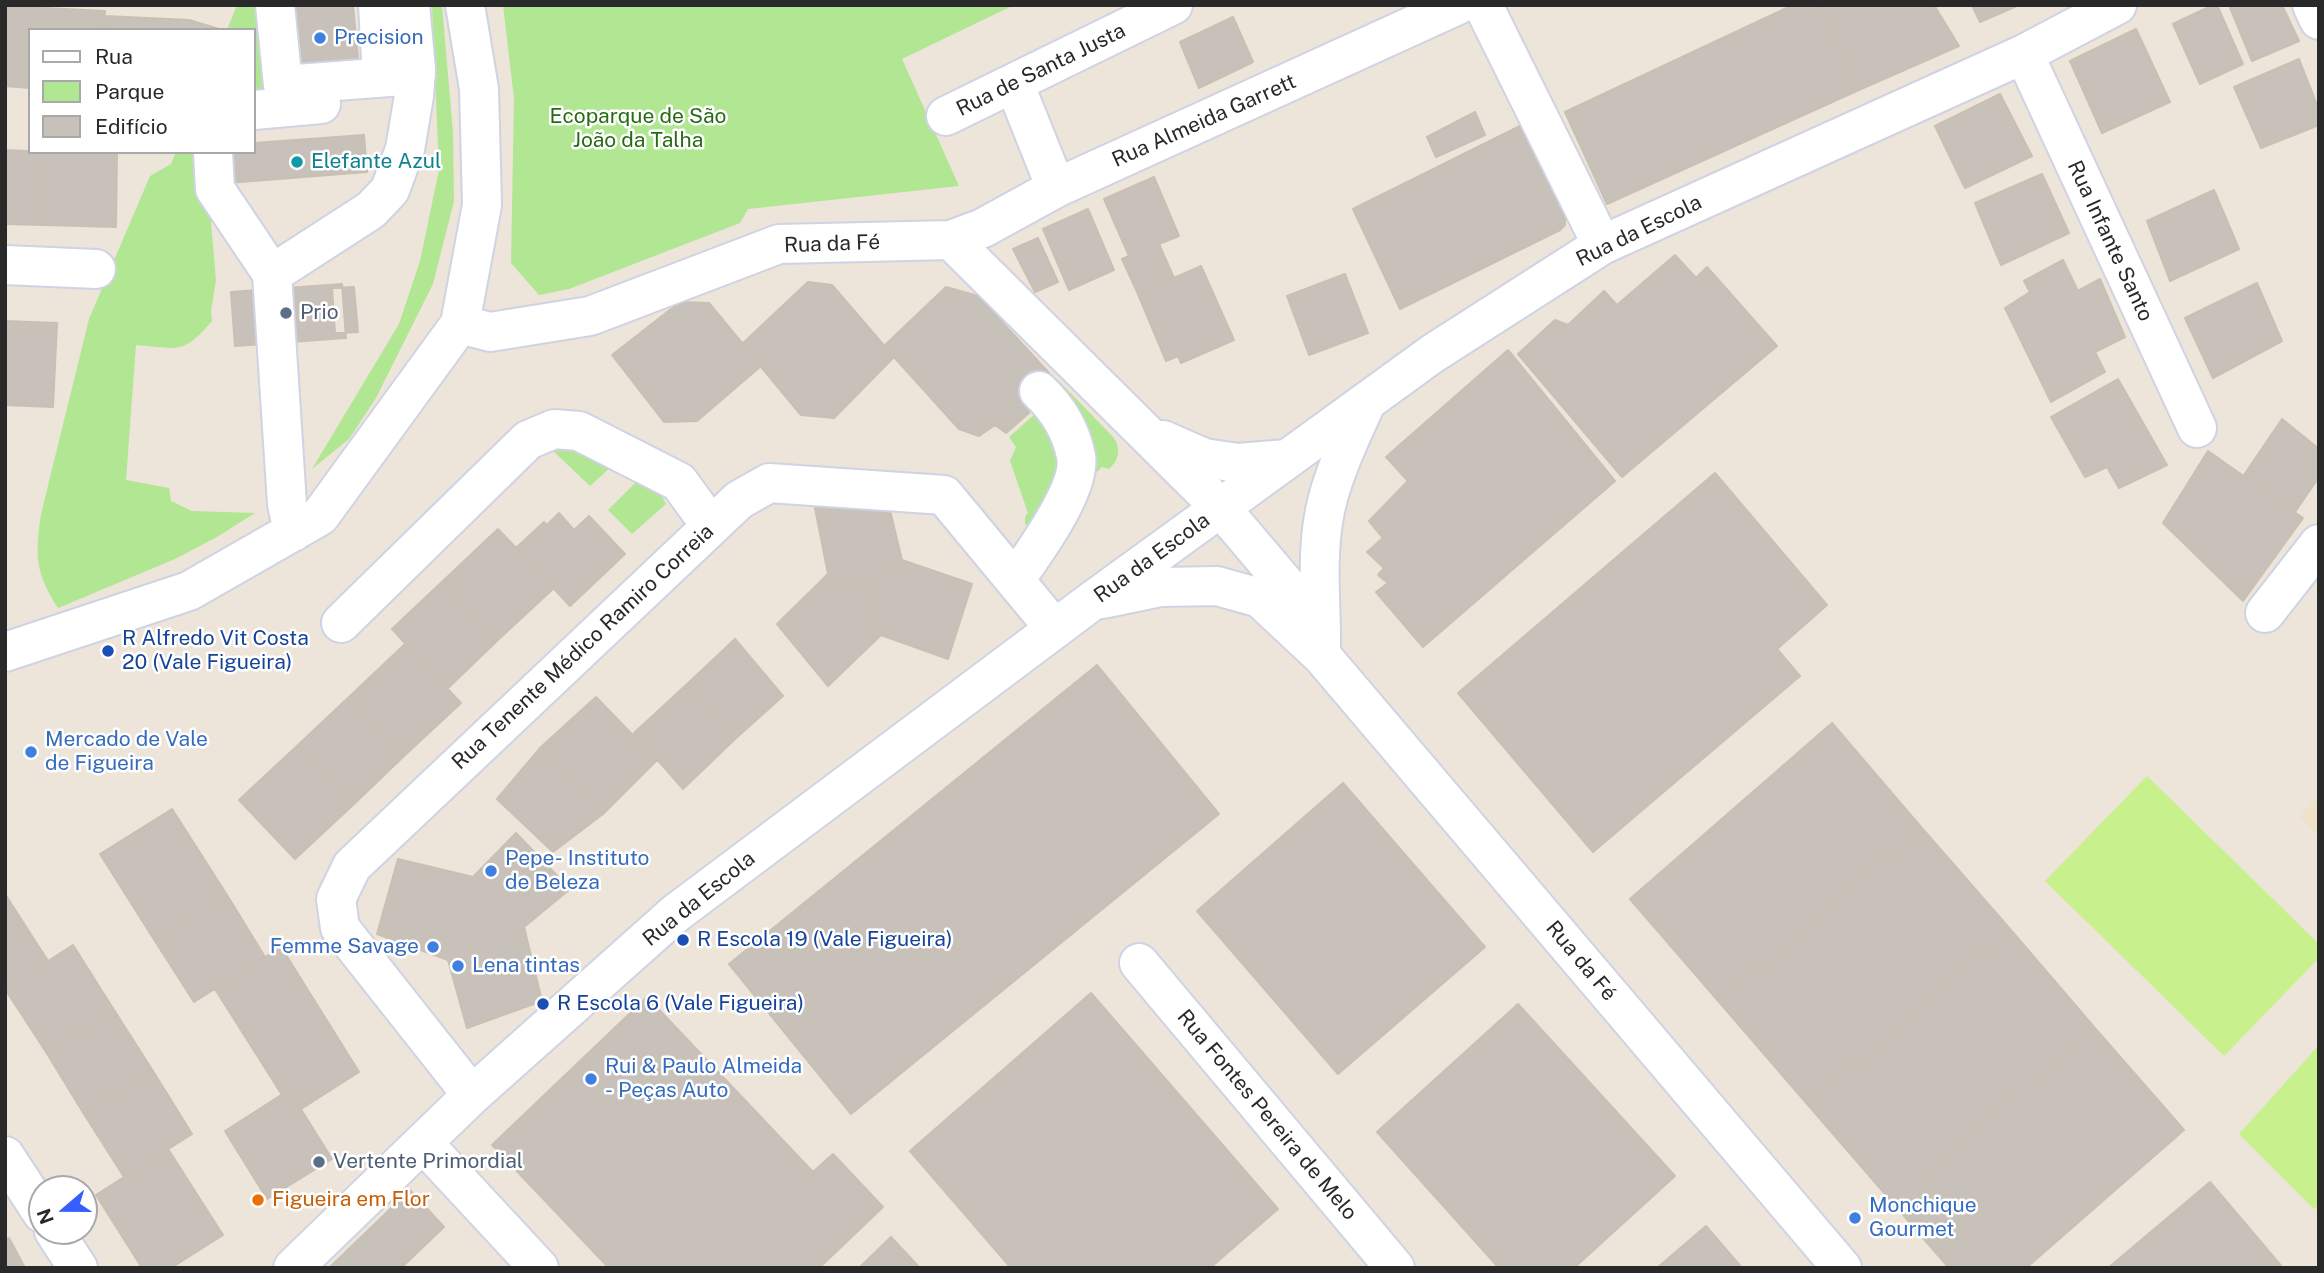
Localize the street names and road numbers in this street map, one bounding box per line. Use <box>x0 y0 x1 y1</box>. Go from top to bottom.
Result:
street label: Rua de Santa Justa <box>952 18 1130 122</box>
street label: Rua Almeida Garrett <box>1108 69 1300 173</box>
street label: Rua Infante Santo <box>2062 157 2158 325</box>
street label: Rua da Escola <box>1572 190 1706 272</box>
street label: Rua da Fé <box>783 230 881 258</box>
street label: Rua da Escola <box>1089 508 1215 608</box>
street label: Rua Tenente Médico Ramiro Correia <box>447 519 719 775</box>
street label: Rua da Escola <box>638 846 760 952</box>
street label: Rua da Fé <box>1540 916 1622 1006</box>
street label: Rua Fontes Pereira de Melo <box>1172 1005 1362 1225</box>

